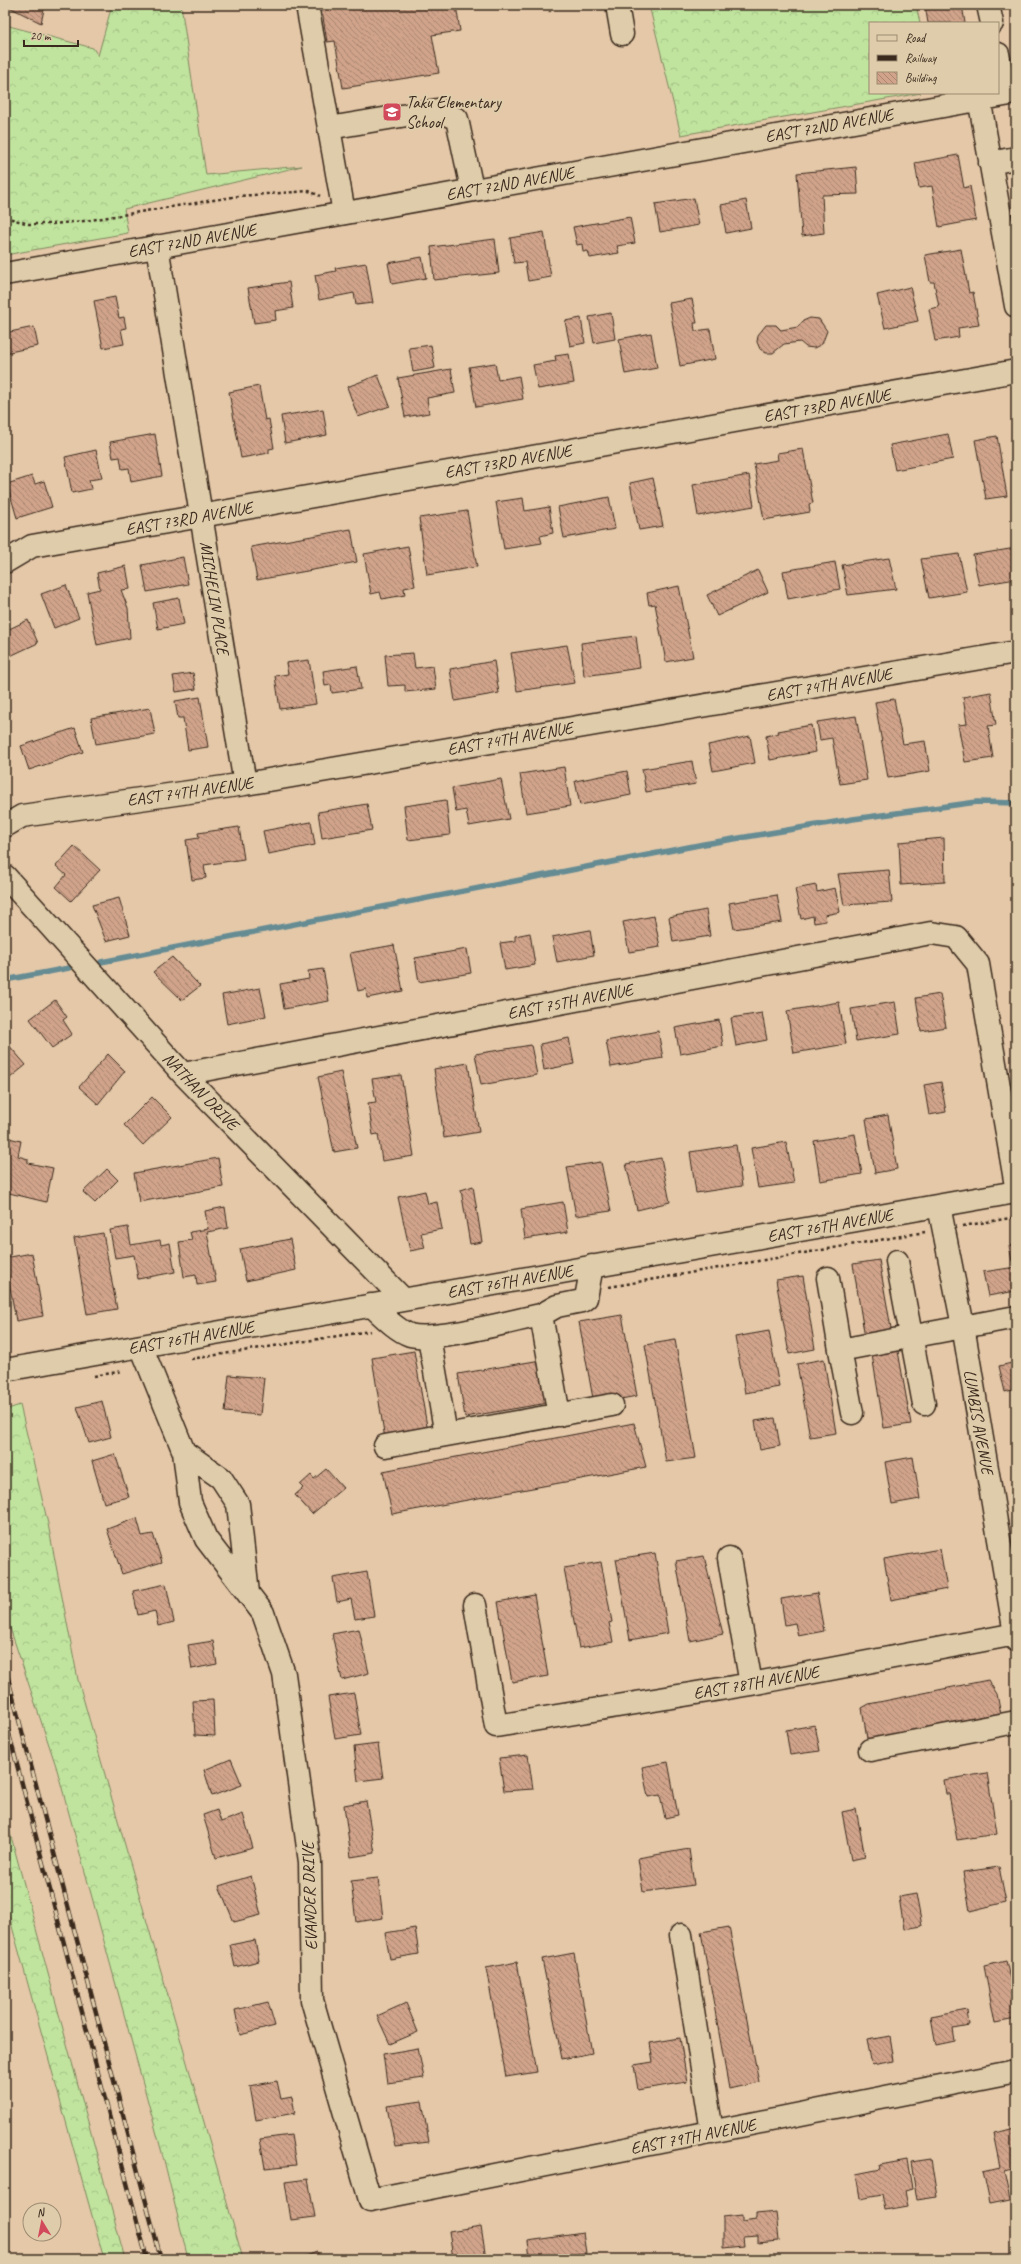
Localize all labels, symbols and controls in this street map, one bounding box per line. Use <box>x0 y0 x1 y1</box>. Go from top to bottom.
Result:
scale bar <box>24 22 78 48</box>
legend <box>869 22 999 94</box>
text: 20 m <box>30 28 52 44</box>
text: Road <box>905 30 927 46</box>
text: Railway <box>905 50 937 66</box>
text: Building <box>905 70 937 86</box>
place label: Taku Elementary School <box>406 92 502 133</box>
school or university icon: Taku Elementary School <box>381 101 403 123</box>
street label: EAST 72ND AVENUE <box>763 104 897 147</box>
street label: EAST 72ND AVENUE <box>444 162 578 205</box>
street label: EAST 72ND AVENUE <box>126 219 260 262</box>
street label: EAST 73RD AVENUE <box>762 384 894 427</box>
street label: EAST 73RD AVENUE <box>443 440 575 483</box>
street label: EAST 73RD AVENUE <box>124 497 256 540</box>
street label: MICHELIN PLACE <box>195 540 234 659</box>
street label: EAST 74TH AVENUE <box>765 663 895 706</box>
street label: EAST 74TH AVENUE <box>446 717 576 760</box>
street label: EAST 74TH AVENUE <box>126 772 256 811</box>
street label: EAST 75TH AVENUE <box>506 979 636 1024</box>
street label: NATHAN DRIVE <box>158 1048 244 1136</box>
street label: EAST 76TH AVENUE <box>766 1204 896 1247</box>
street label: EAST 76TH AVENUE <box>446 1260 576 1303</box>
street label: EAST 76TH AVENUE <box>127 1316 257 1359</box>
street label: LUMBIS AVENUE <box>959 1368 999 1479</box>
street label: EAST 78TH AVENUE <box>692 1661 822 1704</box>
street label: EVANDER DRIVE <box>297 1839 322 1950</box>
street label: EAST 79TH AVENUE <box>629 2114 759 2159</box>
north arrow <box>22 2202 62 2242</box>
text: N <box>36 2204 47 2220</box>

